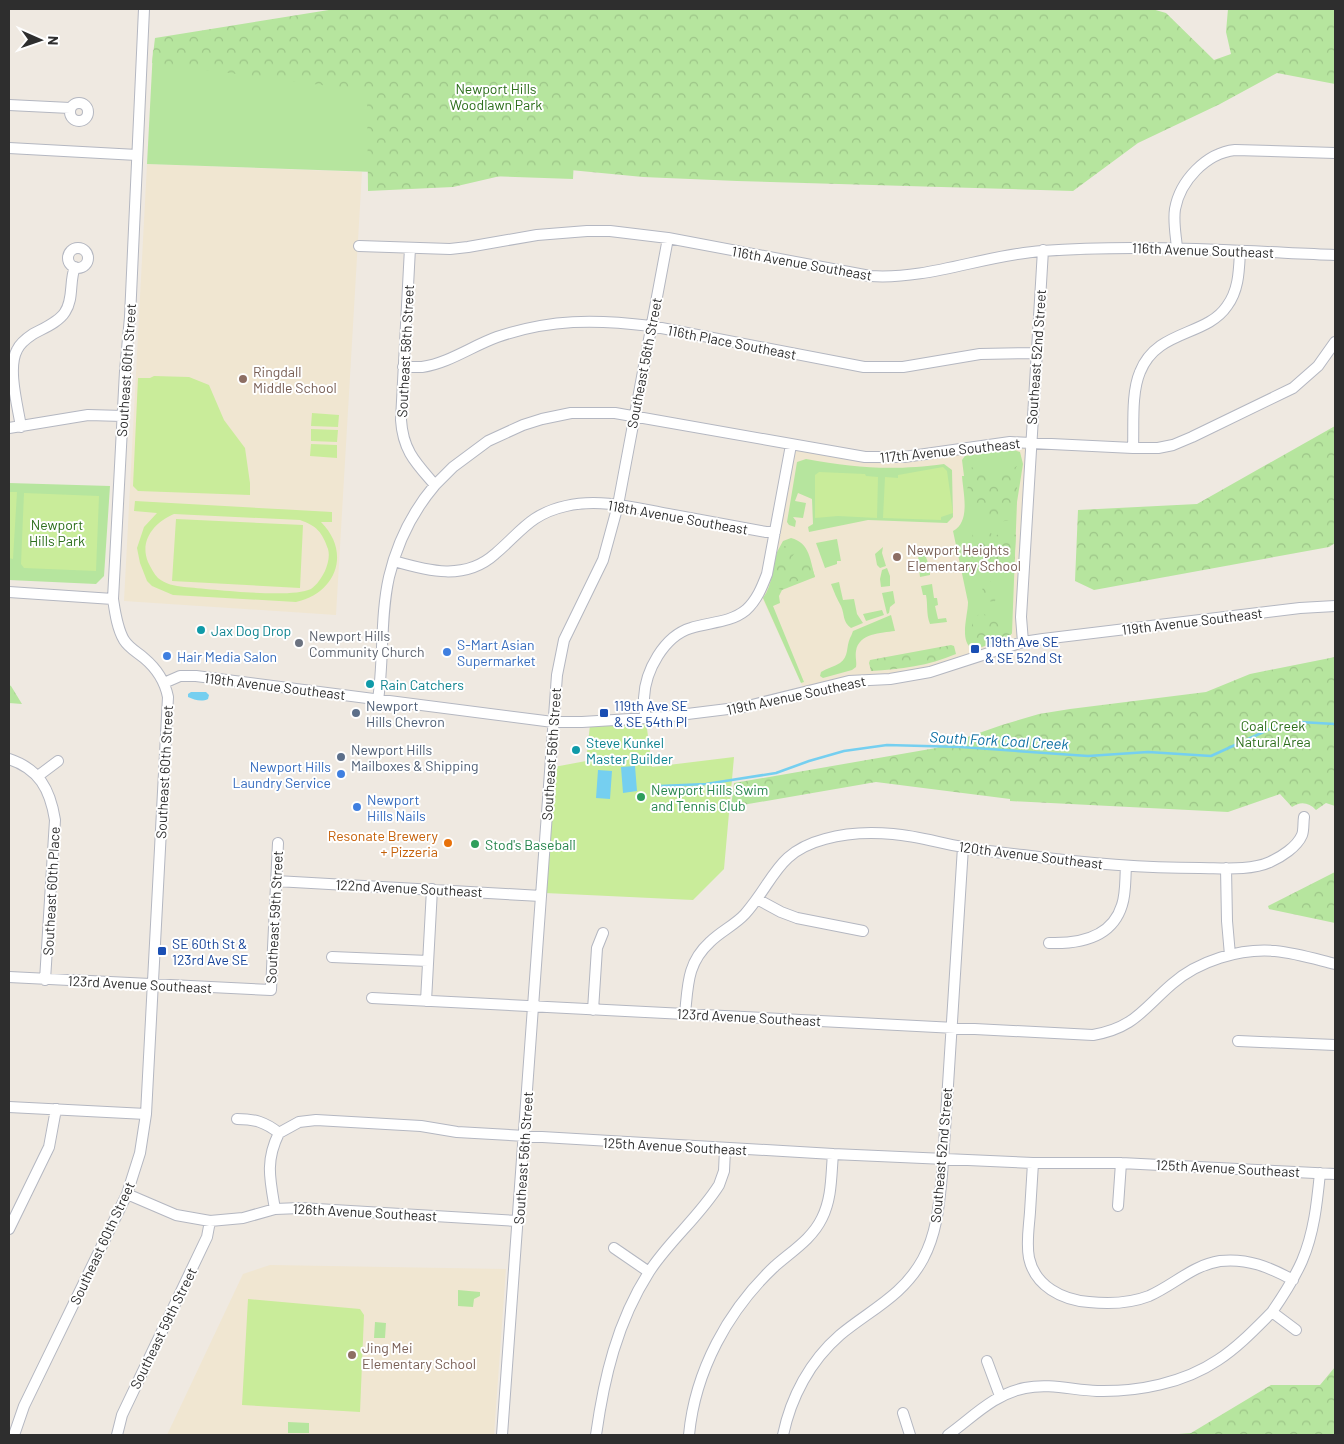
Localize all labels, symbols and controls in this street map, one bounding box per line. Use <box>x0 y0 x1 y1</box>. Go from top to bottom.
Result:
north arrow <box>15 15 65 65</box>
text: N <box>45 36 62 45</box>
park label: Newport Hills Woodlawn Park <box>450 80 542 113</box>
street label: 116th Avenue Southeast <box>1132 239 1274 261</box>
street label: 116th Avenue Southeast <box>731 242 873 284</box>
street label: Southeast 58th Street <box>393 284 417 418</box>
street label: Southeast 52nd Street <box>1023 289 1049 425</box>
street label: Southeast 56th Street <box>623 296 665 430</box>
street label: Southeast 60th Street <box>113 303 139 437</box>
street label: 116th Place Southeast <box>666 321 798 363</box>
place label: Ringdall Middle School <box>253 363 337 396</box>
marker: Ringdall Middle School <box>237 373 249 385</box>
street label: 117th Avenue Southeast <box>879 434 1021 466</box>
street label: 118th Avenue Southeast <box>607 496 749 538</box>
park label: Newport Hills Park <box>29 516 85 549</box>
place label: Newport Heights Elementary School <box>907 541 1021 574</box>
marker: Newport Heights Elementary School <box>891 551 903 563</box>
street label: 119th Avenue Southeast <box>1120 604 1264 638</box>
place label: Jax Dog Drop <box>211 622 291 639</box>
marker: Jax Dog Drop <box>195 624 207 636</box>
place label: Newport Hills Community Church <box>309 627 425 660</box>
place label: 119th Ave SE & SE 52nd St <box>985 633 1062 666</box>
place label: S-Mart Asian Supermarket <box>457 636 536 669</box>
marker: Newport Hills Community Church <box>293 637 305 649</box>
marker: 119th Ave SE & SE 52nd St <box>969 643 981 655</box>
marker: S-Mart Asian Supermarket <box>441 646 453 658</box>
place label: Hair Media Salon <box>177 648 277 665</box>
marker: Hair Media Salon <box>161 650 173 662</box>
street label: 119th Avenue Southeast <box>203 669 347 703</box>
street label: 119th Avenue Southeast <box>725 672 867 718</box>
place label: Rain Catchers <box>380 676 464 693</box>
marker: Rain Catchers <box>364 678 376 690</box>
street label: Southeast 56th Street <box>538 687 564 821</box>
place label: Newport Hills Chevron <box>366 697 445 730</box>
place label: 119th Ave SE & SE 54th Pl <box>614 697 688 730</box>
street label: Southeast 60th Street <box>152 705 176 839</box>
marker: Newport Hills Chevron <box>350 707 362 719</box>
marker: 119th Ave SE & SE 54th Pl <box>598 707 610 719</box>
park label: Coal Creek Natural Area <box>1235 717 1311 750</box>
water label: South Fork Coal Creek <box>929 727 1070 753</box>
place label: Steve Kunkel Master Builder <box>586 734 673 767</box>
place label: Newport Hills Mailboxes & Shipping <box>351 741 479 774</box>
marker: Steve Kunkel Master Builder <box>570 744 582 756</box>
marker: Newport Hills Mailboxes & Shipping <box>335 751 347 763</box>
place label: Newport Hills Laundry Service <box>233 758 331 791</box>
marker: Newport Hills Laundry Service <box>335 768 347 780</box>
place label: Newport Hills Swim and Tennis Club <box>651 781 768 814</box>
place label: Newport Hills Nails <box>367 791 426 824</box>
marker: Newport Hills Swim and Tennis Club <box>635 791 647 803</box>
marker: Newport Hills Nails <box>351 801 363 813</box>
street label: Southeast 60th Place <box>39 826 63 956</box>
place label: Resonate Brewery + Pizzeria <box>328 827 439 860</box>
place label: Stod's Baseball <box>485 836 576 853</box>
marker: Resonate Brewery + Pizzeria <box>442 837 454 849</box>
marker: Stod's Baseball <box>469 838 481 850</box>
street label: 120th Avenue Southeast <box>958 838 1104 872</box>
street label: Southeast 59th Street <box>262 850 286 984</box>
street label: 122nd Avenue Southeast <box>335 876 483 900</box>
place label: SE 60th St & 123rd Ave SE <box>172 935 248 968</box>
marker: SE 60th St & 123rd Ave SE <box>156 945 168 957</box>
street label: 123rd Avenue Southeast <box>67 972 213 996</box>
street label: 123rd Avenue Southeast <box>676 1005 822 1029</box>
street label: Southeast 52nd Street <box>927 1087 955 1223</box>
street label: Southeast 56th Street <box>510 1091 536 1225</box>
street label: 125th Avenue Southeast <box>602 1134 748 1158</box>
street label: 125th Avenue Southeast <box>1155 1156 1301 1180</box>
street label: Southeast 60th Street <box>66 1179 138 1307</box>
street label: 126th Avenue Southeast <box>292 1200 438 1224</box>
street label: Southeast 59th Street <box>126 1264 200 1392</box>
place label: Jing Mei Elementary School <box>362 1339 476 1372</box>
marker: Jing Mei Elementary School <box>346 1349 358 1361</box>

